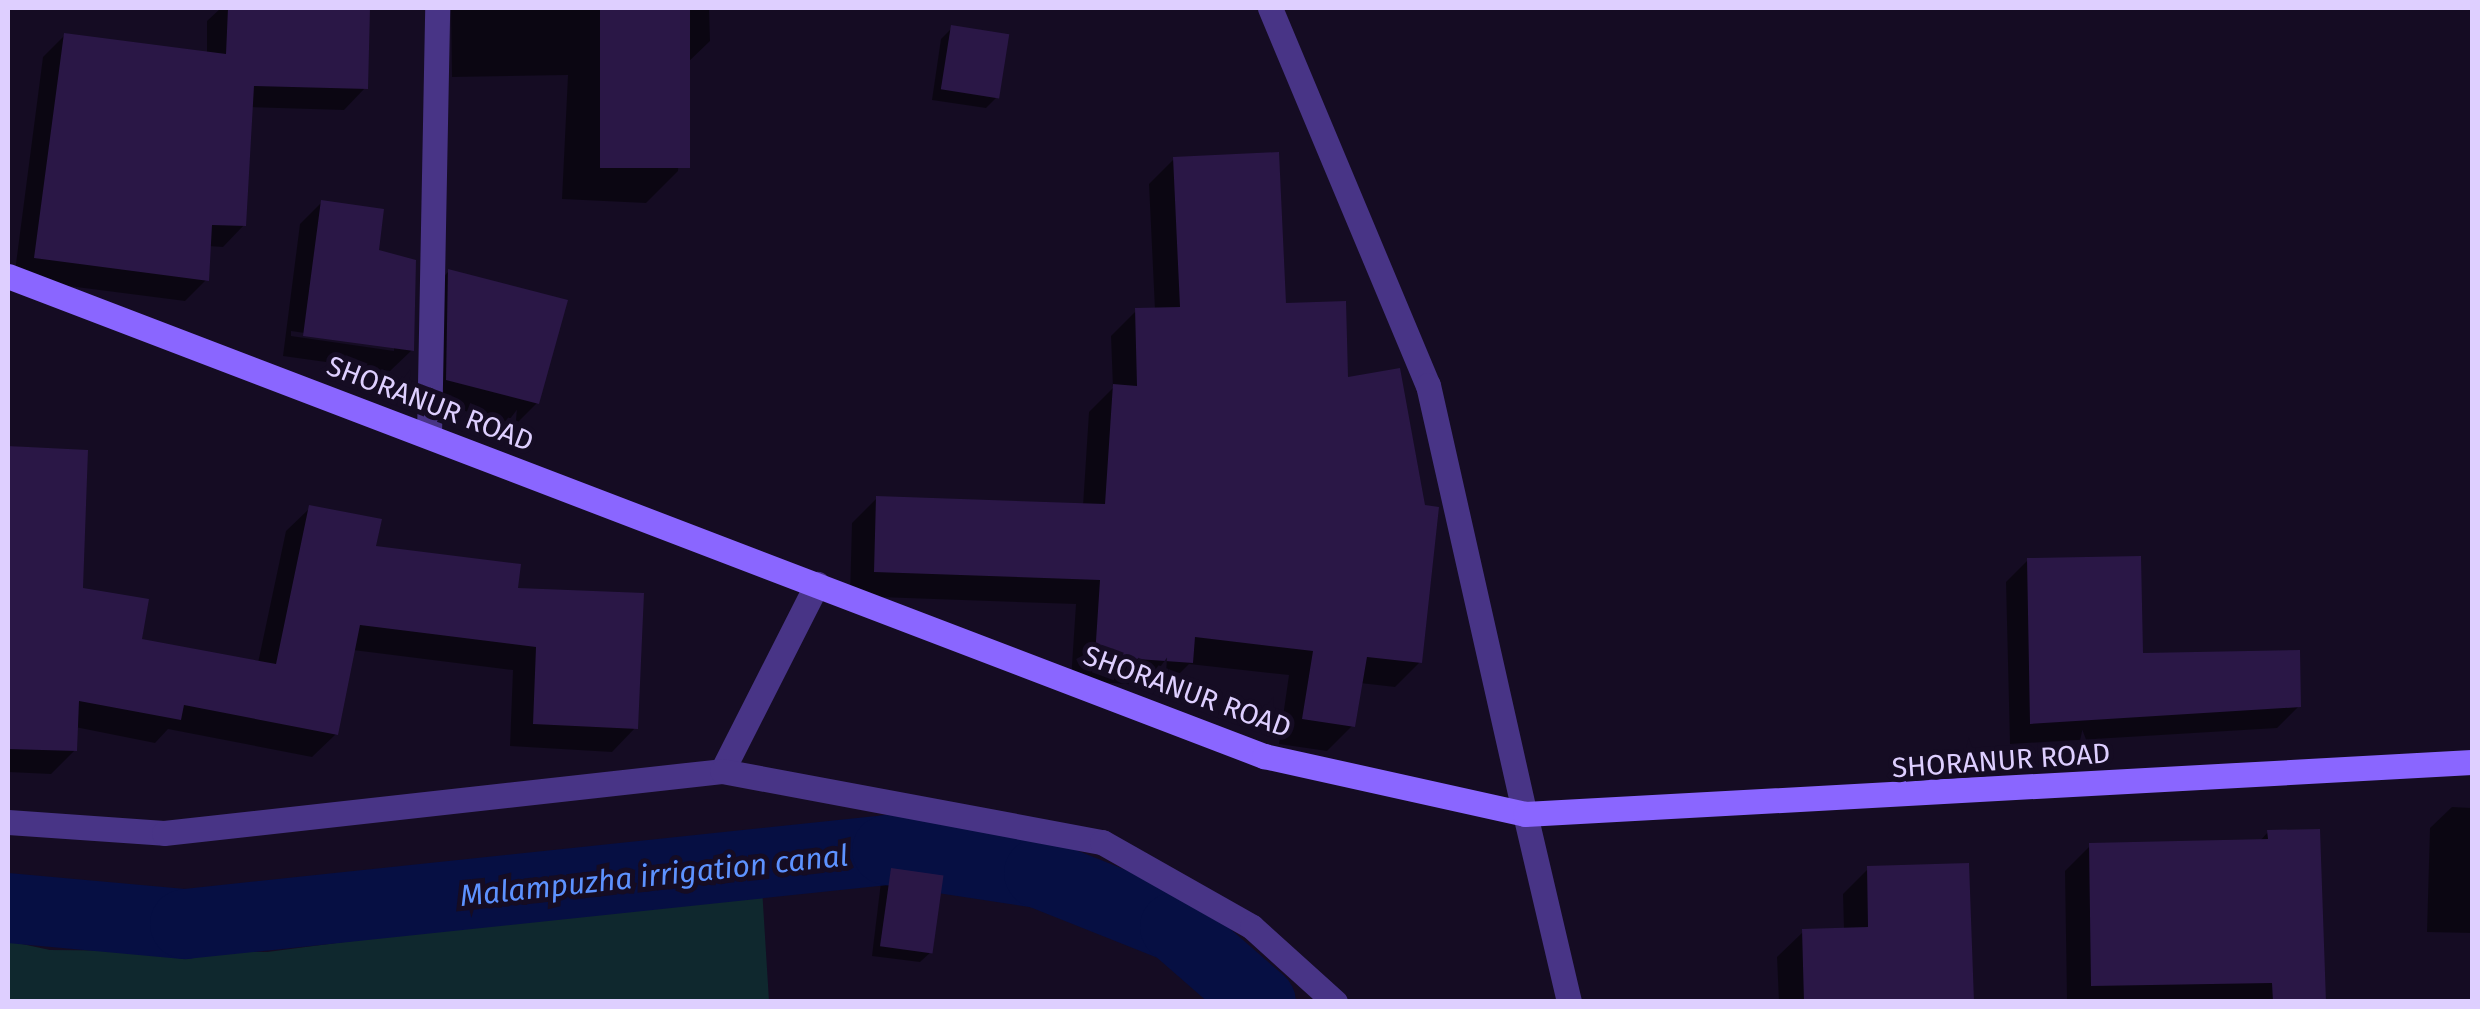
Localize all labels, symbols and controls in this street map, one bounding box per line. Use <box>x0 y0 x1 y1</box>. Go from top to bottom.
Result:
street label: SHORANUR ROAD <box>322 349 538 459</box>
street label: SHORANUR ROAD <box>1079 639 1295 745</box>
street label: SHORANUR ROAD <box>1891 737 2111 785</box>
water label: Malampuzha irrigation canal <box>458 838 850 914</box>

